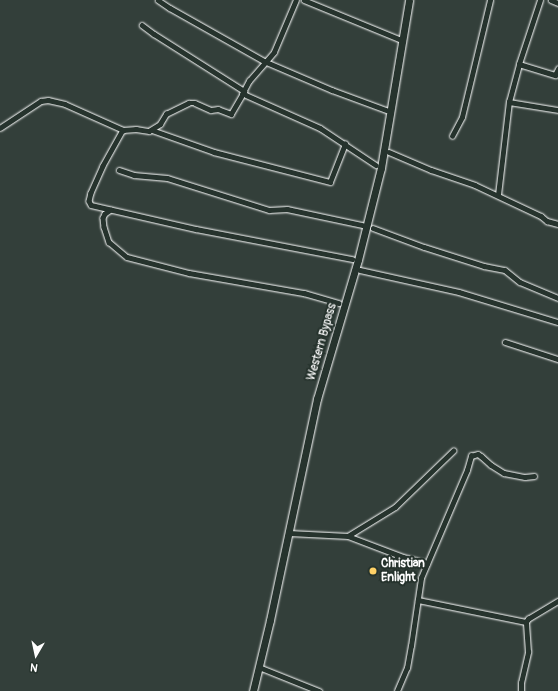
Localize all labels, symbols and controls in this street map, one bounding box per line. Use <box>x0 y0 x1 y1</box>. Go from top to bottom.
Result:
street label: Western Bypass <box>304 302 340 382</box>
place label: Christian Enlight <box>381 557 425 585</box>
marker: Christian Enlight <box>368 566 378 576</box>
north arrow <box>16 635 56 675</box>
text: N <box>29 660 39 674</box>

